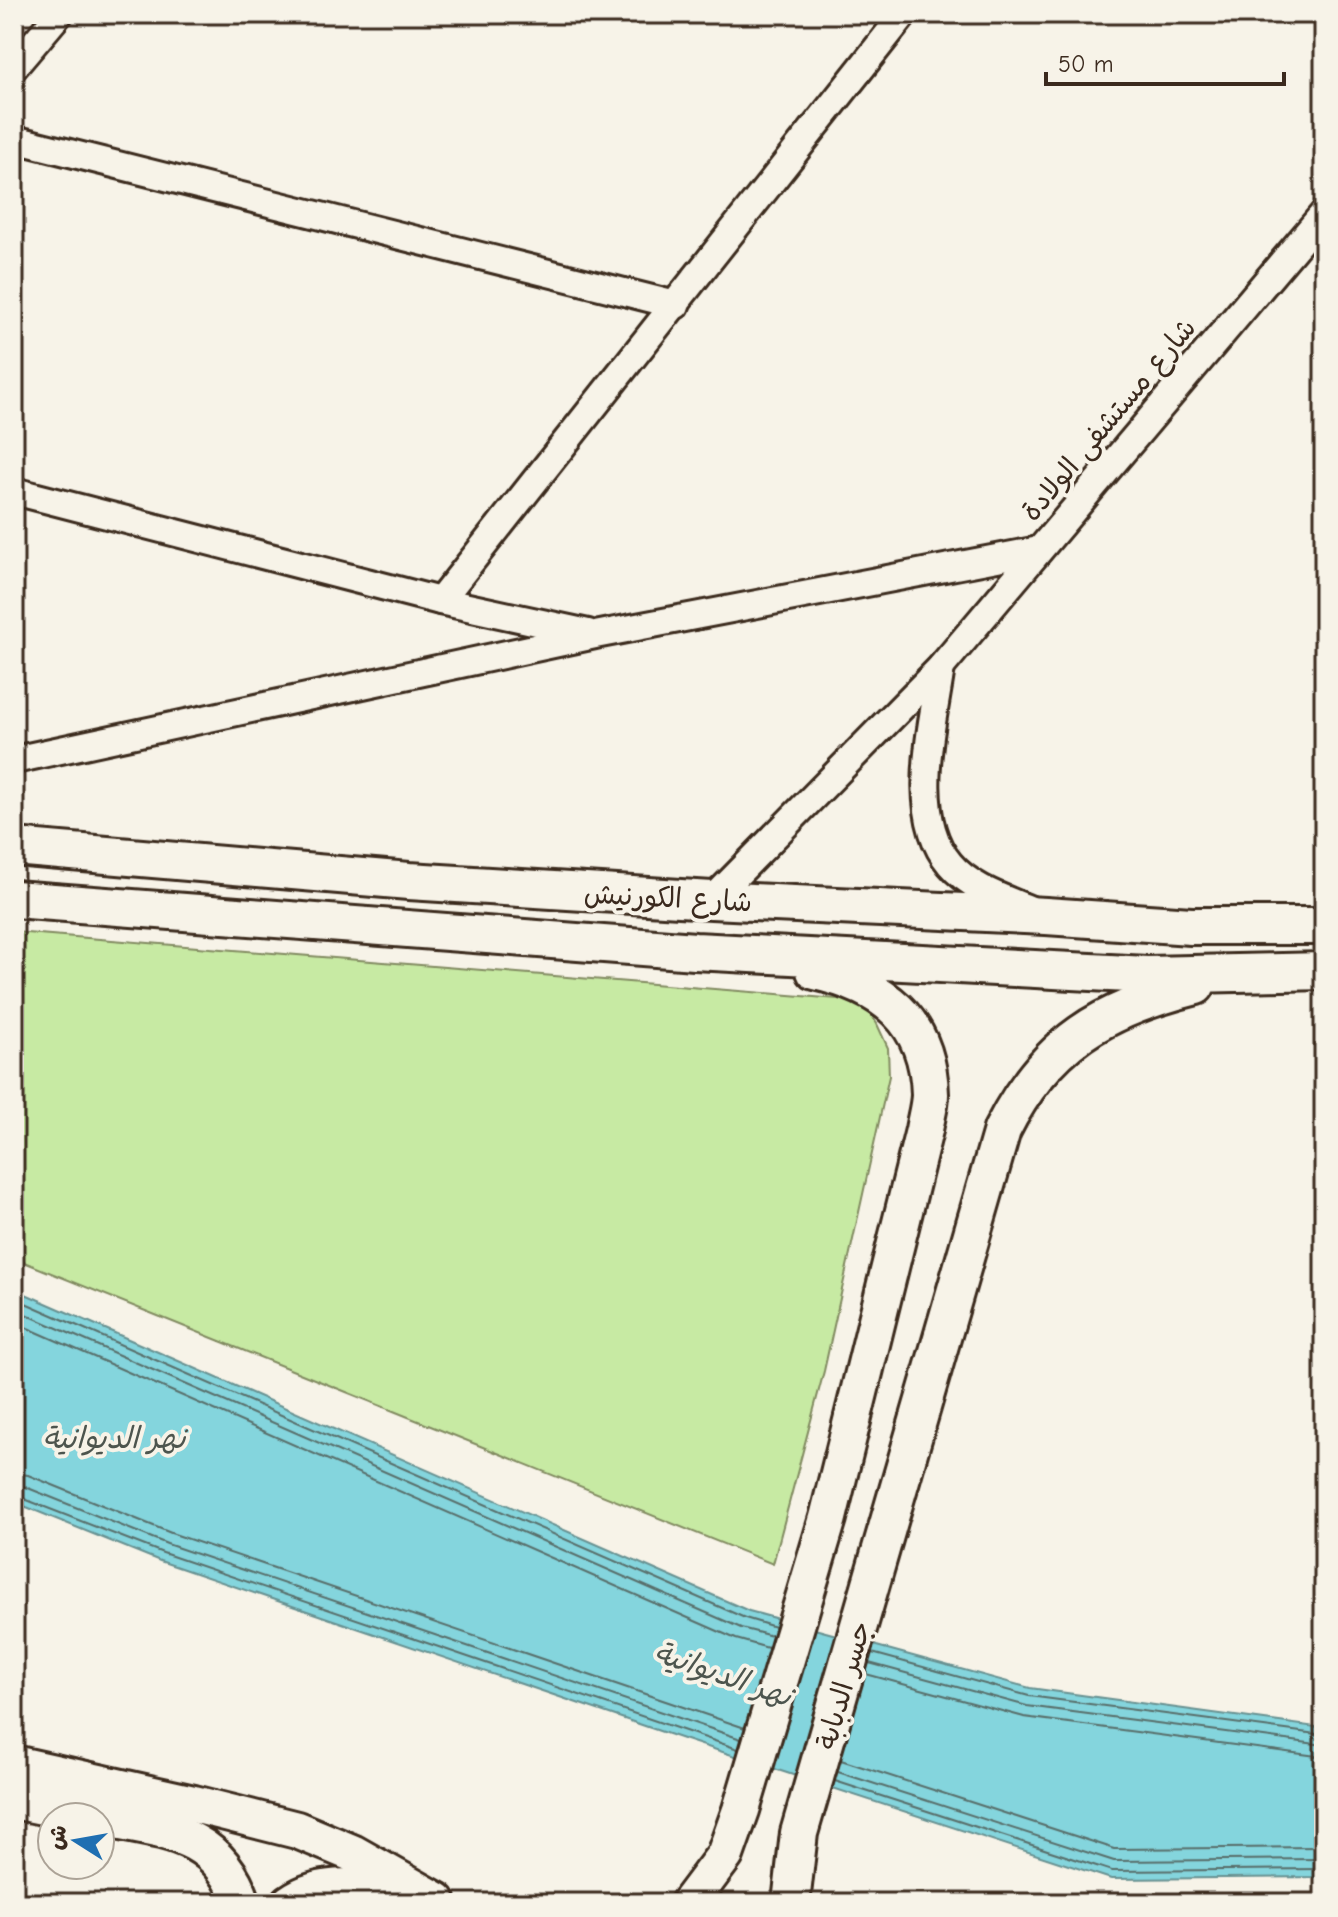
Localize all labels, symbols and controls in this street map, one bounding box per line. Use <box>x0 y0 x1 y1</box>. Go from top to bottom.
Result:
scale bar <box>1046 36 1284 86</box>
text: 50 m <box>1058 50 1114 78</box>
street label: شارع مستشفى الولادة <box>1015 312 1205 529</box>
street label: شارع الكورنيش <box>583 878 753 921</box>
water label: نهر الديوانية <box>43 1421 189 1456</box>
street label: جسر الدبابة <box>810 1617 878 1753</box>
water label: نهر الديوانية <box>650 1635 799 1715</box>
north arrow <box>36 1801 116 1881</box>
text: ش <box>42 1823 72 1852</box>

